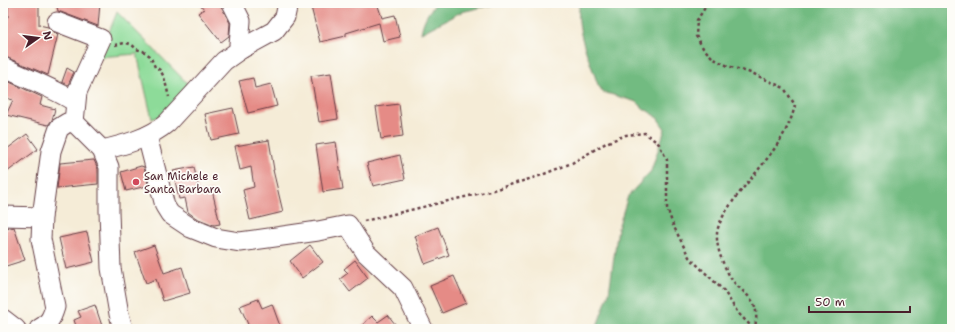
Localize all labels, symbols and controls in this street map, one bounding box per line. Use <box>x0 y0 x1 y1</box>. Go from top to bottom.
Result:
north arrow <box>18 18 58 58</box>
text: N <box>39 30 56 42</box>
place label: San Michele e Santa Barbara <box>144 169 221 197</box>
marker: San Michele e Santa Barbara <box>131 177 141 187</box>
scale bar <box>809 288 910 314</box>
text: 50 m <box>815 294 845 310</box>

